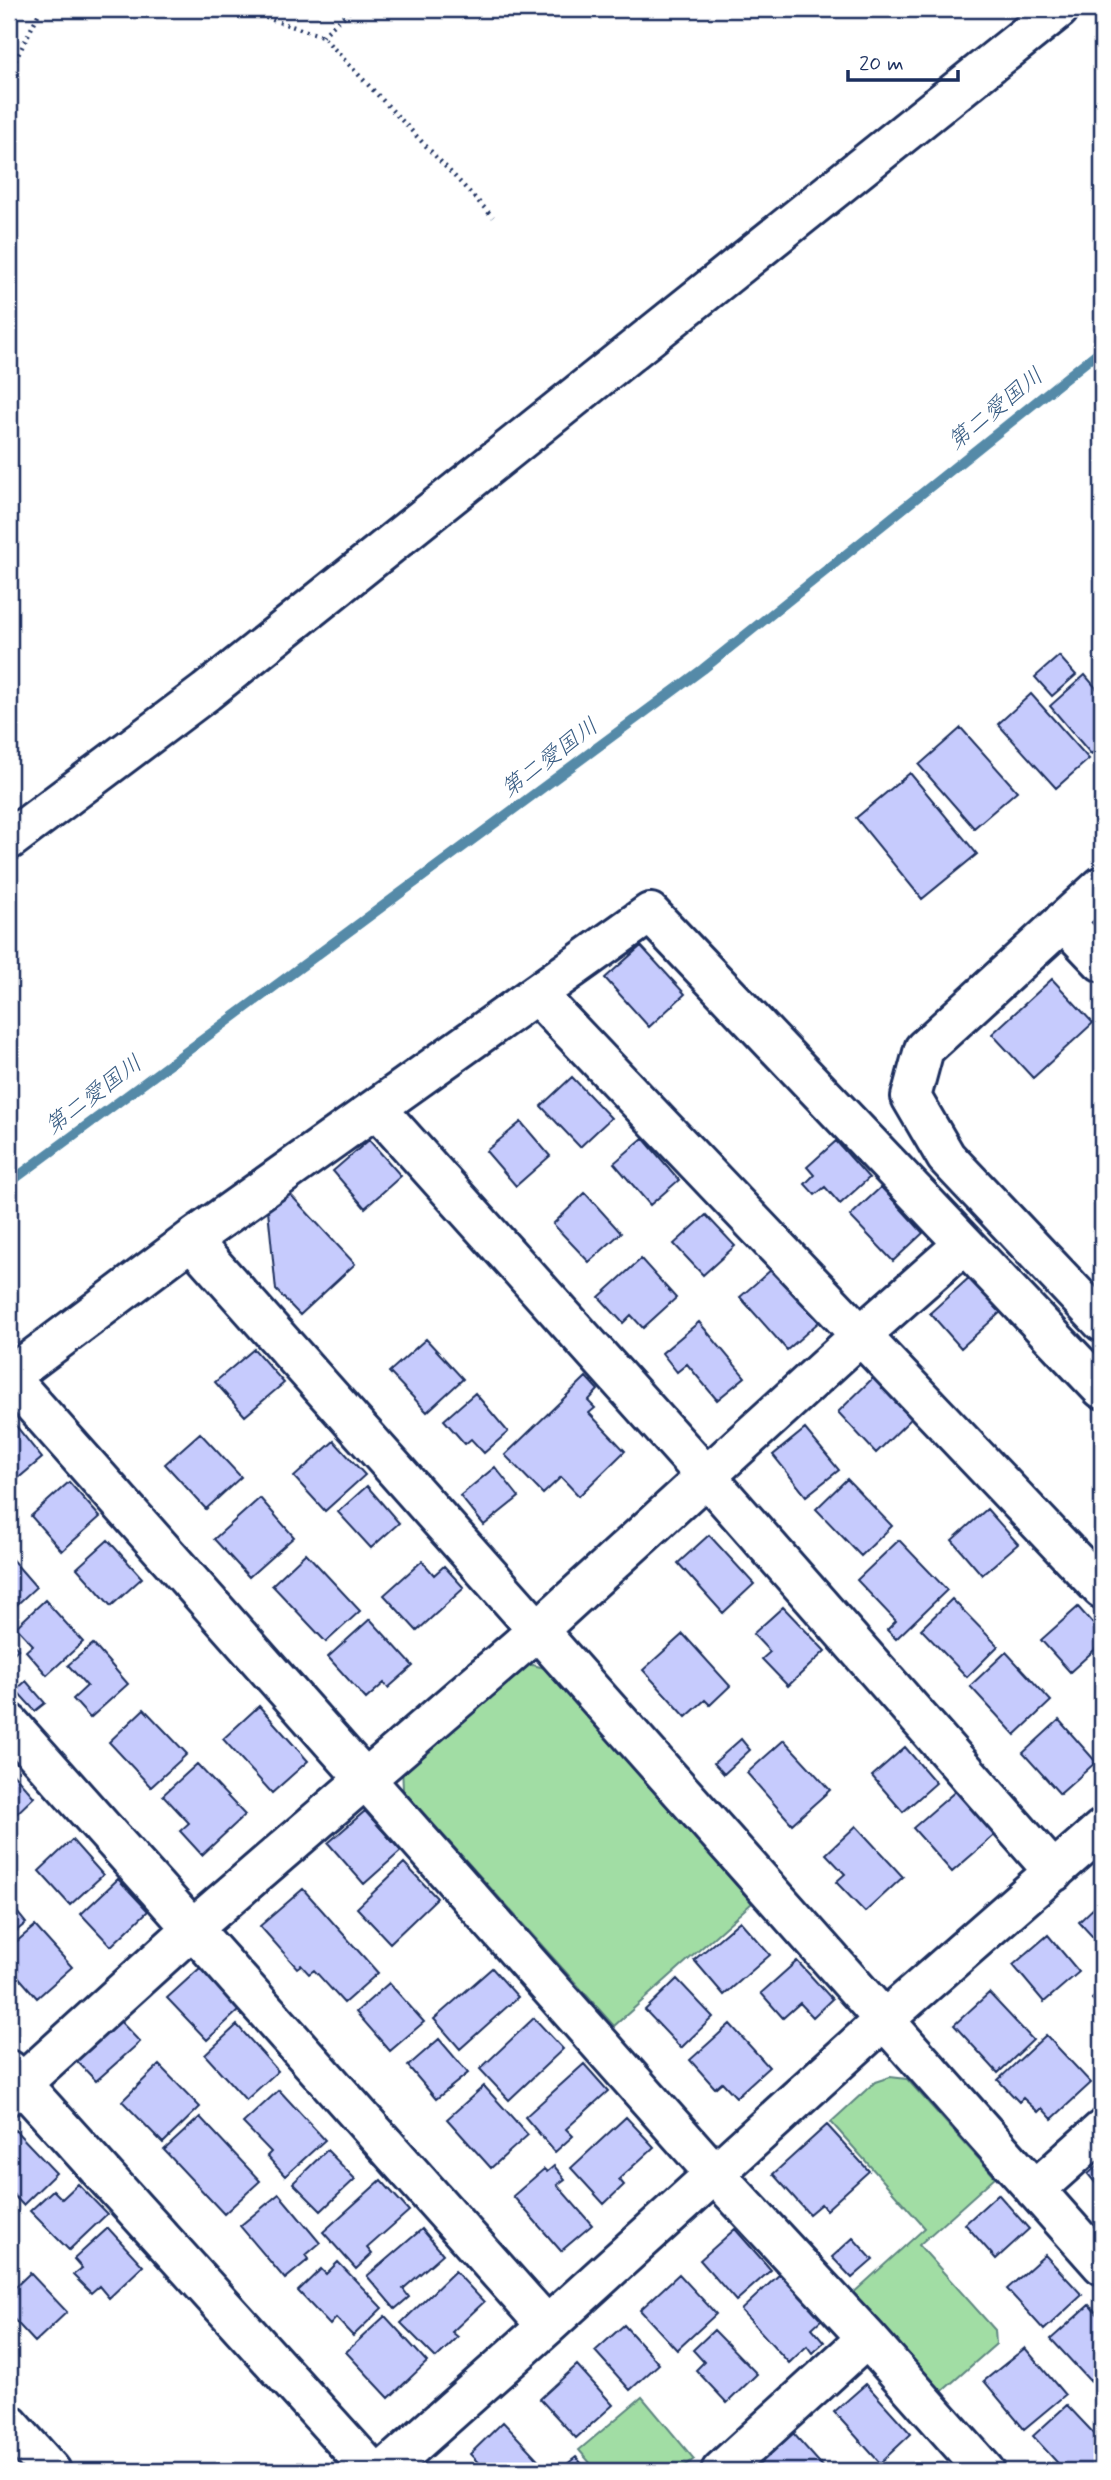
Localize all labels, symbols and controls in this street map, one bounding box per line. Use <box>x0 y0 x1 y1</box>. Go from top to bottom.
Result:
scale bar <box>848 38 959 82</box>
text: 20 m <box>859 50 904 78</box>
water label: 第二愛国川 <box>942 362 1050 457</box>
water label: 第二愛国川 <box>495 712 605 805</box>
water label: 第二愛国川 <box>39 1049 149 1142</box>

